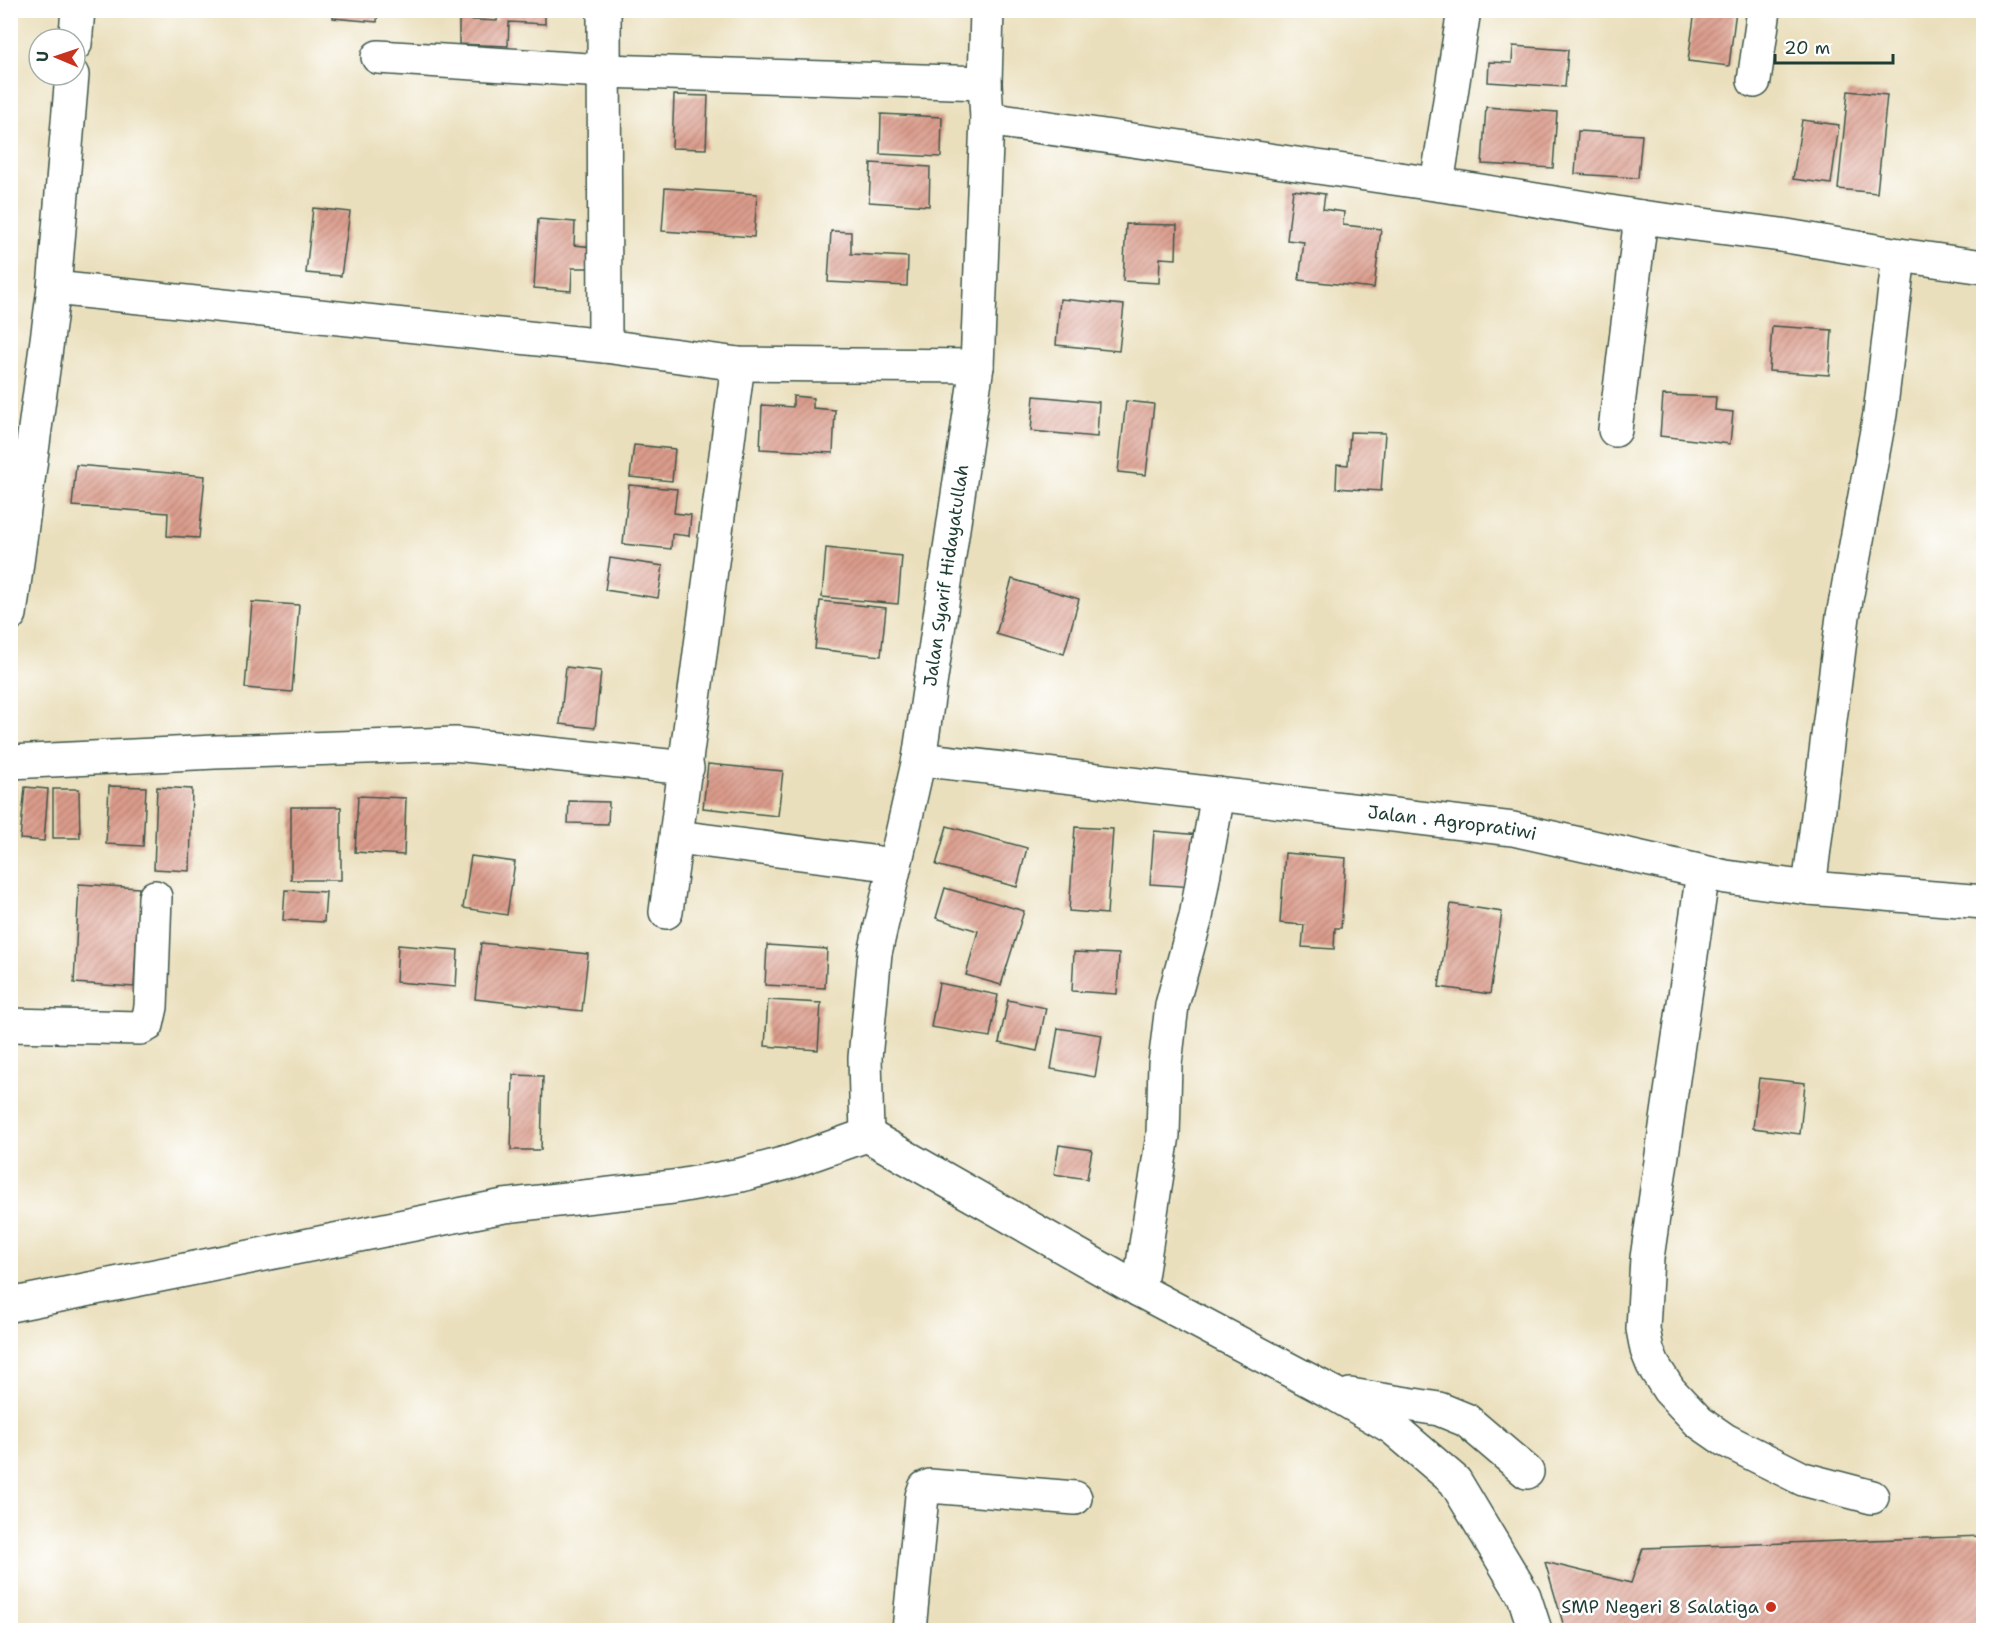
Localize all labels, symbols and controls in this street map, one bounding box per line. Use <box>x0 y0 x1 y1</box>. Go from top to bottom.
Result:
north arrow <box>27 27 87 87</box>
scale bar <box>1775 27 1894 65</box>
text: 20 m <box>1784 36 1830 60</box>
text: U <box>32 51 53 62</box>
street label: Jalan Syarif Hidayatullah <box>918 463 974 688</box>
street label: Jalan . Agropratiwi <box>1366 800 1539 846</box>
place label: SMP Negeri 8 Salatiga <box>1561 1595 1759 1619</box>
marker: SMP Negeri 8 Salatiga <box>1764 1600 1778 1614</box>

